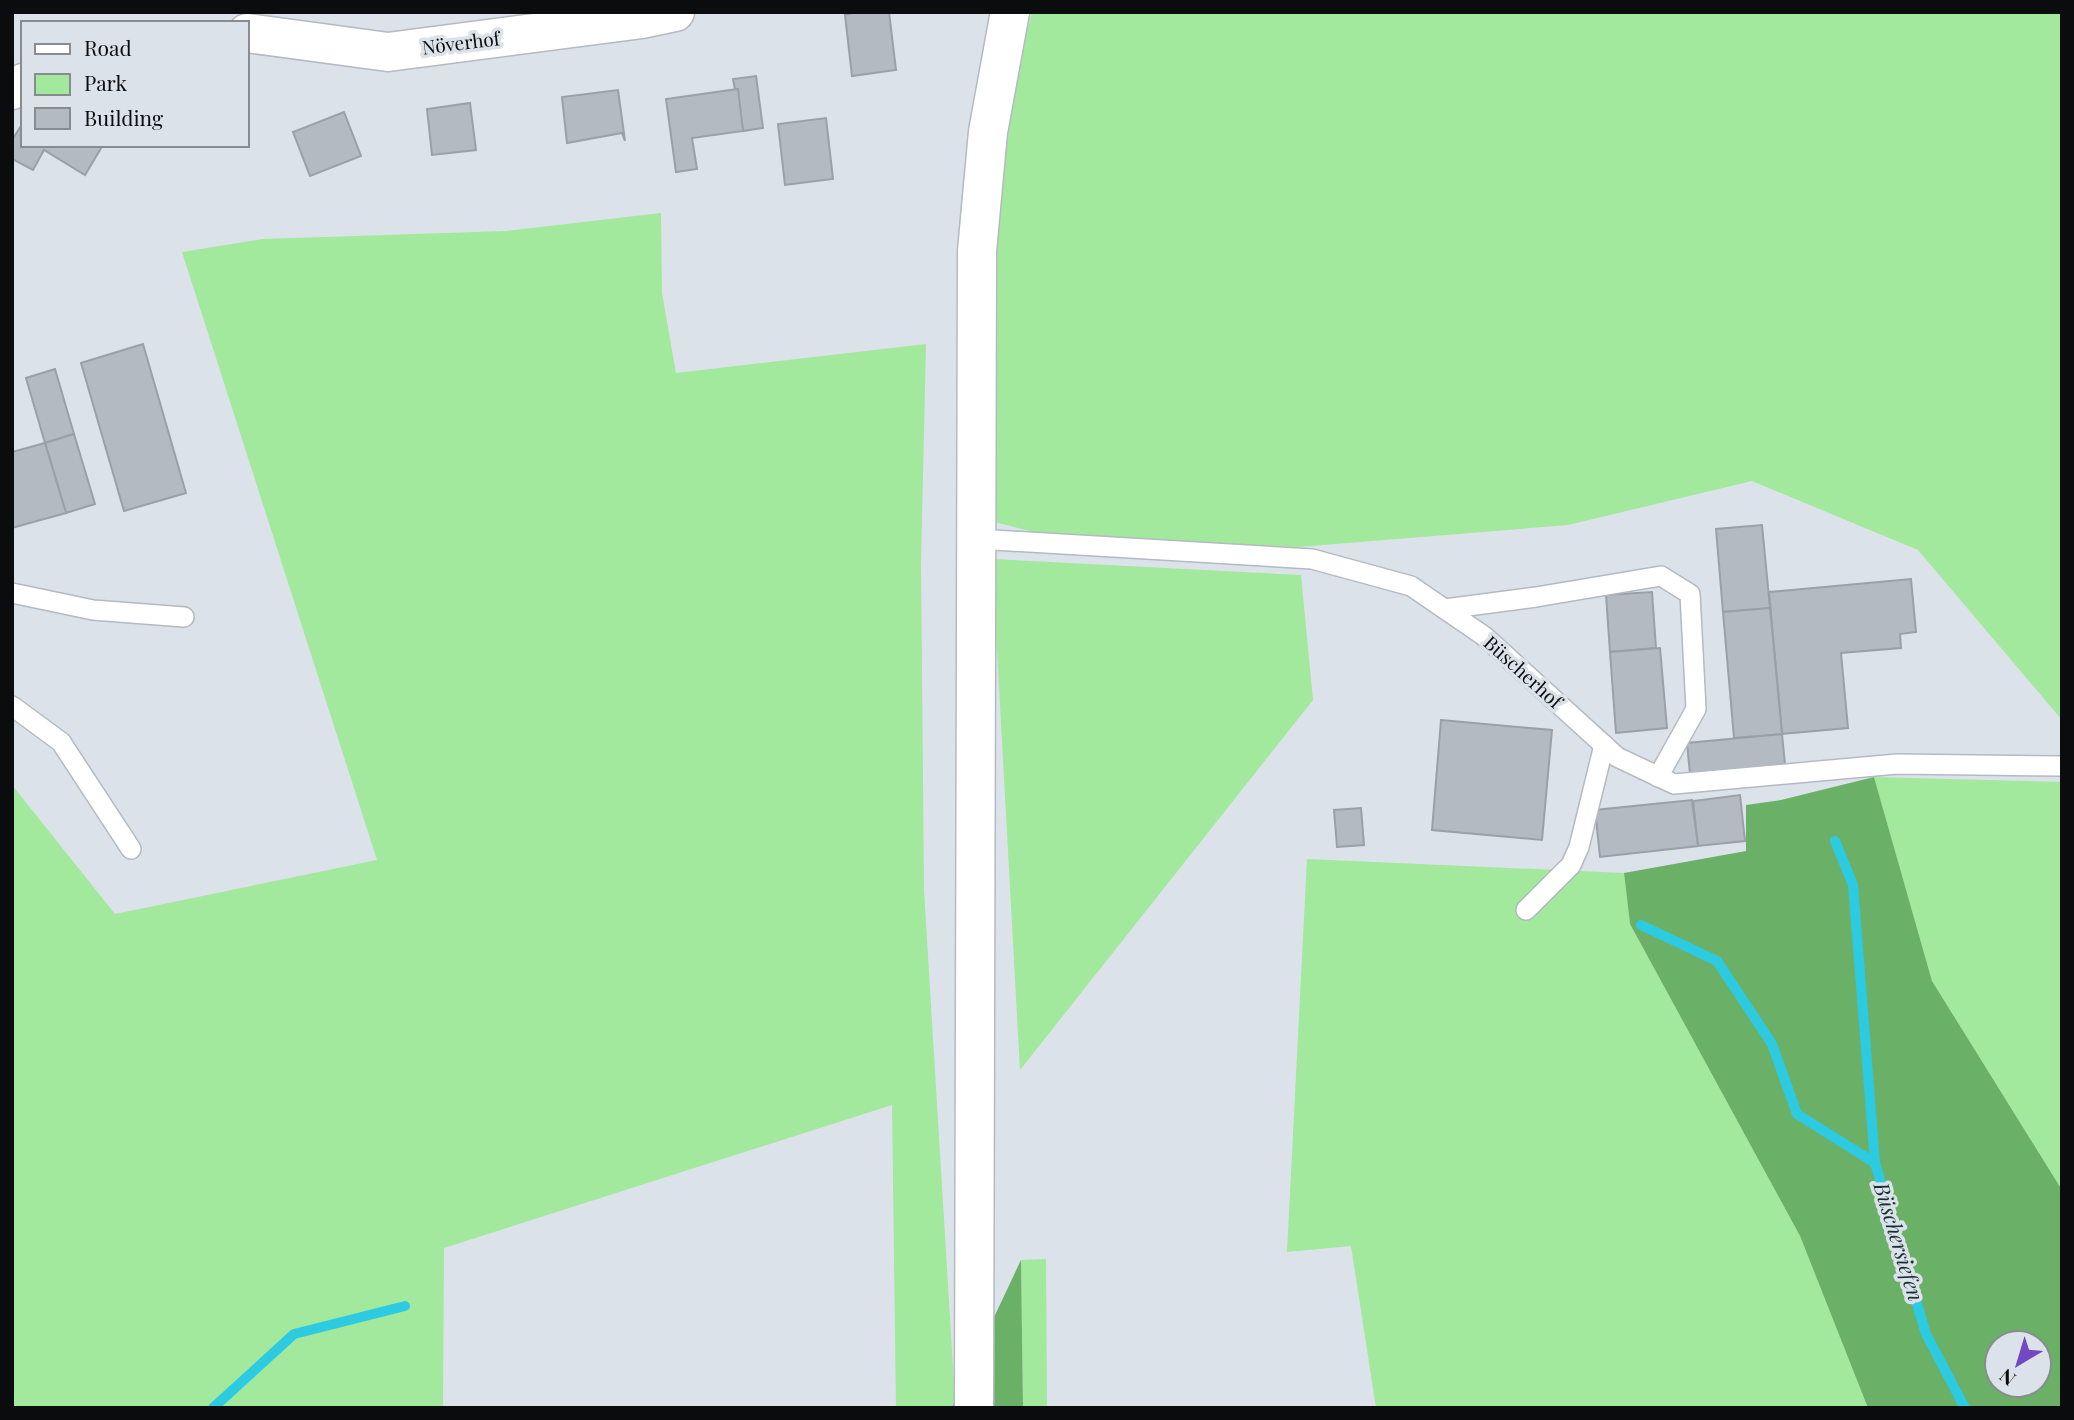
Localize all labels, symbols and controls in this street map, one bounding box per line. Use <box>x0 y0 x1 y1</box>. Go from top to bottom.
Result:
legend <box>21 21 248 147</box>
street label: Növerhof <box>421 24 503 60</box>
text: Road <box>84 33 132 61</box>
text: Park <box>84 68 128 96</box>
text: Building <box>84 103 163 131</box>
street label: Büscherhof <box>1479 629 1570 715</box>
water label: Büschersiefen <box>1868 1178 1931 1304</box>
north arrow <box>1983 1329 2053 1399</box>
text: N <box>1993 1364 2020 1393</box>

